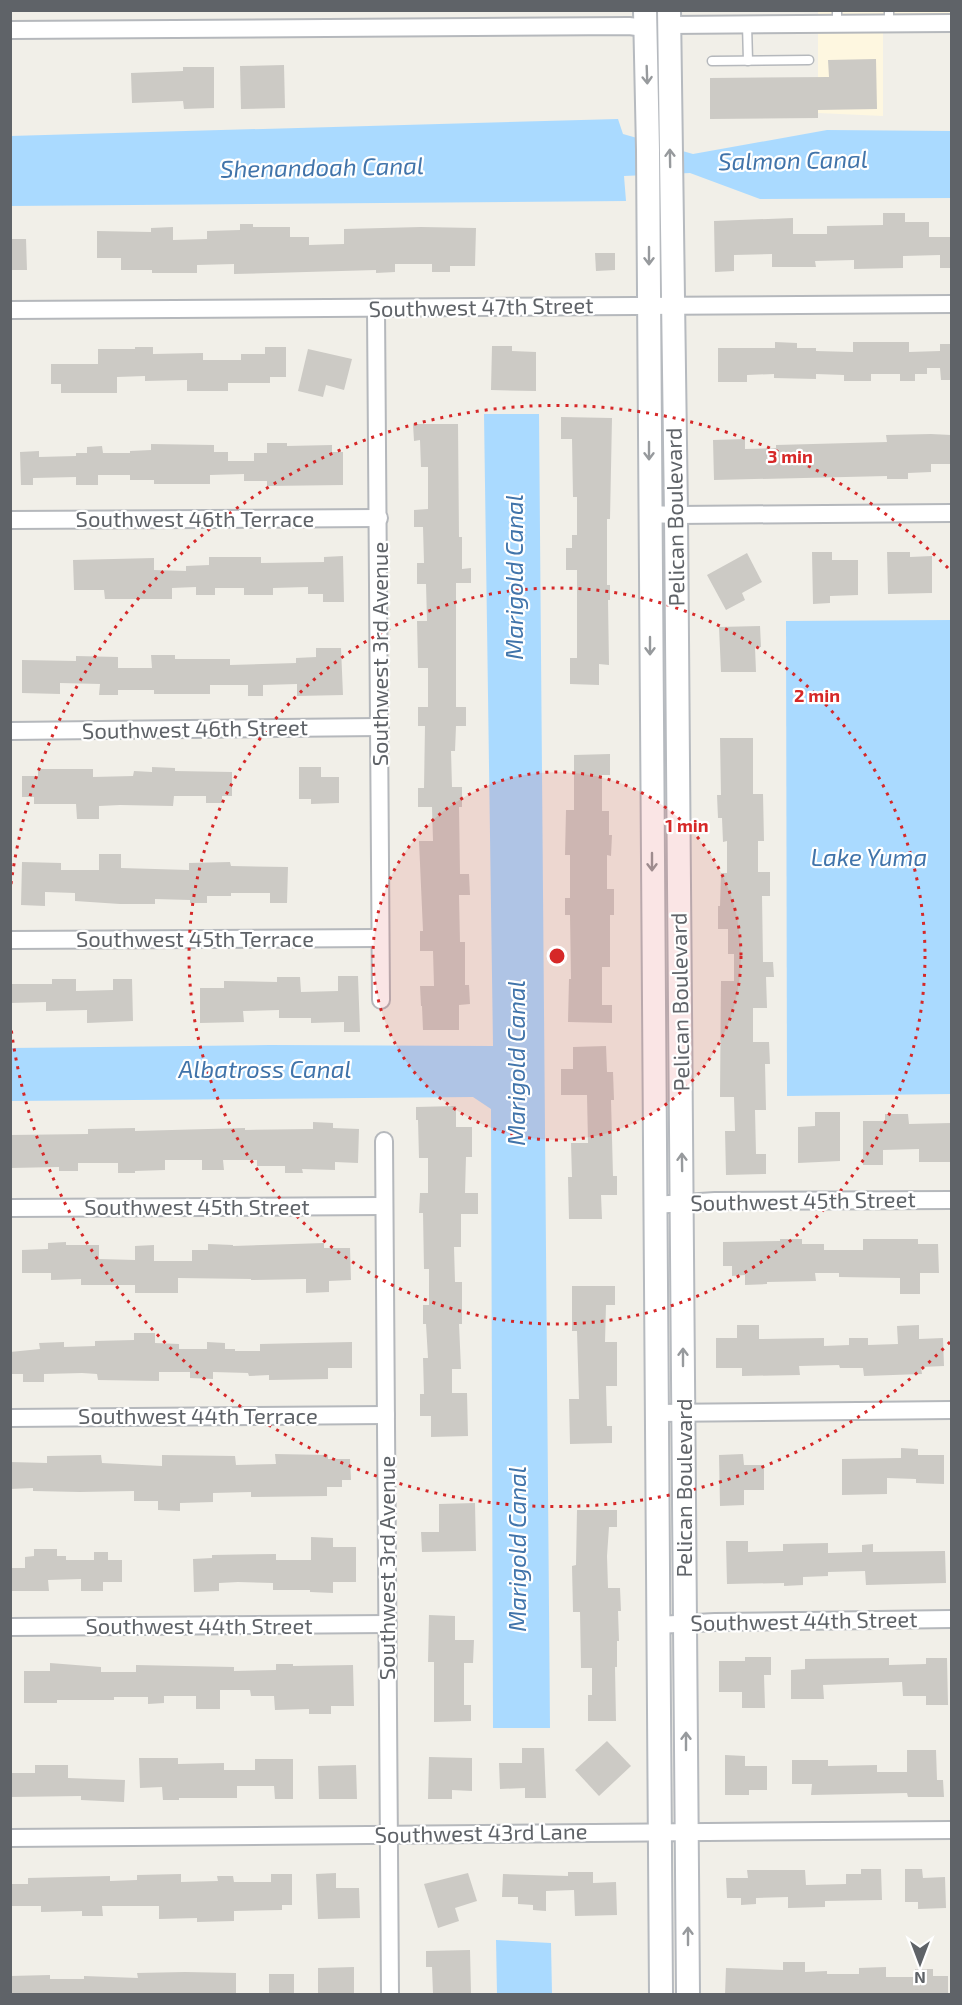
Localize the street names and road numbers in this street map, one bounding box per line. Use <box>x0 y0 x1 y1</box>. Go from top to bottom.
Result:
street label: Southwest 47th Street <box>368 291 594 321</box>
street label: Pelican Boulevard <box>659 427 689 607</box>
street label: Southwest 46th Terrace <box>76 505 314 531</box>
street label: Southwest 3rd Avenue <box>366 542 392 766</box>
street label: Southwest 46th Street <box>82 713 308 743</box>
street label: Pelican Boulevard <box>664 912 694 1092</box>
street label: Southwest 45th Terrace <box>76 925 314 951</box>
street label: Southwest 45th Street <box>690 1185 916 1215</box>
street label: Southwest 45th Street <box>84 1193 310 1219</box>
street label: Pelican Boulevard <box>670 1399 696 1577</box>
street label: Southwest 44th Terrace <box>78 1402 318 1428</box>
street label: Southwest 3rd Avenue <box>373 1456 399 1680</box>
street label: Southwest 44th Street <box>690 1605 918 1635</box>
street label: Southwest 44th Street <box>85 1612 313 1638</box>
street label: Southwest 43rd Lane <box>374 1817 588 1847</box>

